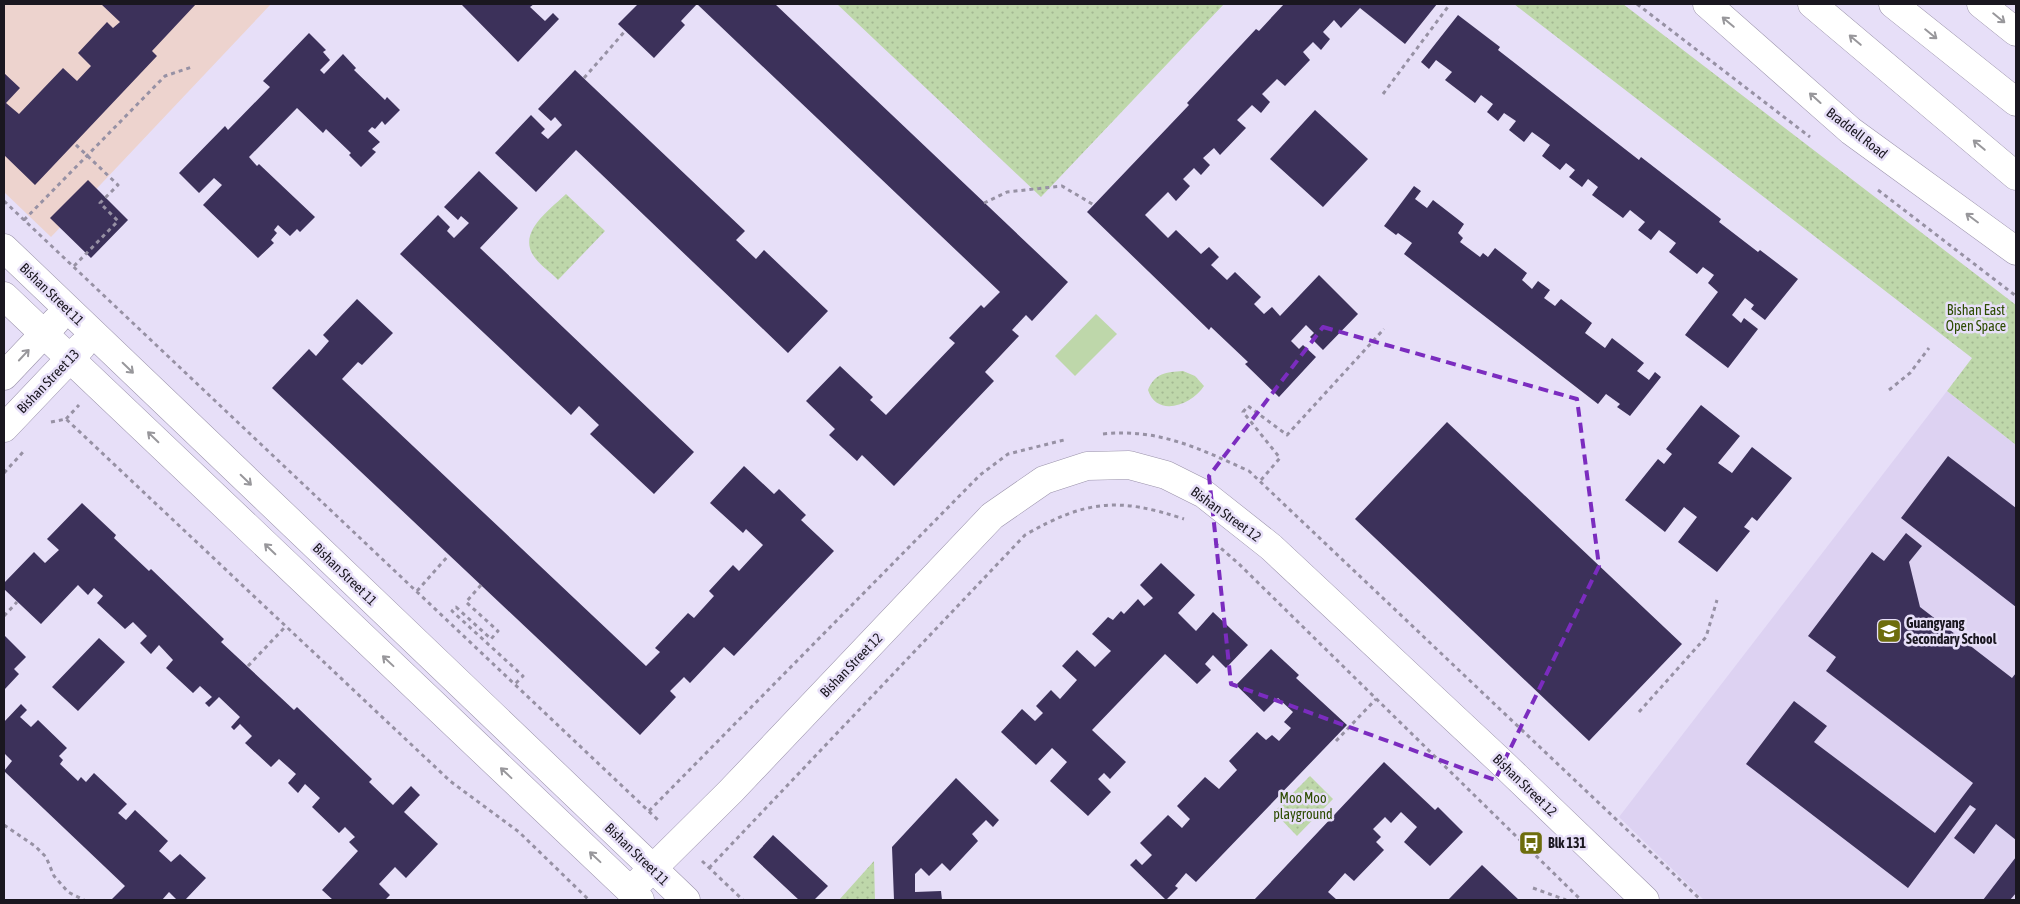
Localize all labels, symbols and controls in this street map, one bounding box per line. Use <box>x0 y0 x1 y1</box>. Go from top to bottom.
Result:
one-way arrow <box>1992 13 2005 24</box>
one-way arrow <box>1722 17 1735 28</box>
one-way arrow <box>1925 29 1938 40</box>
one-way arrow <box>1849 34 1862 45</box>
one-way arrow <box>1808 93 1821 104</box>
street label: Braddell Road <box>1823 104 1891 162</box>
one-way arrow <box>1973 139 1986 150</box>
one-way arrow <box>1965 213 1979 223</box>
street label: Bishan Street 11 <box>17 260 87 328</box>
park label: Bishan East Open Space <box>1946 302 2006 334</box>
street label: Bishan Street 13 <box>14 346 82 416</box>
one-way arrow <box>18 349 30 362</box>
one-way arrow <box>122 361 134 373</box>
one-way arrow <box>146 431 159 443</box>
one-way arrow <box>240 474 252 486</box>
street label: Bishan Street 12 <box>1188 483 1264 545</box>
street label: Bishan Street 11 <box>310 540 380 608</box>
one-way arrow <box>264 543 277 555</box>
place label: Guangyang Secondary School <box>1906 615 1997 647</box>
school or university icon: Guangyang Secondary School <box>1876 618 1902 644</box>
street label: Bishan Street 12 <box>817 630 885 700</box>
one-way arrow <box>382 655 395 667</box>
street label: Bishan Street 12 <box>1490 751 1560 819</box>
one-way arrow <box>500 767 512 779</box>
park label: Moo Moo playground <box>1273 790 1333 822</box>
street label: Bishan Street 11 <box>602 820 672 888</box>
bus stop icon: Blk 131 <box>1518 830 1544 856</box>
place label: Blk 131 <box>1548 835 1587 851</box>
one-way arrow <box>589 851 601 863</box>

